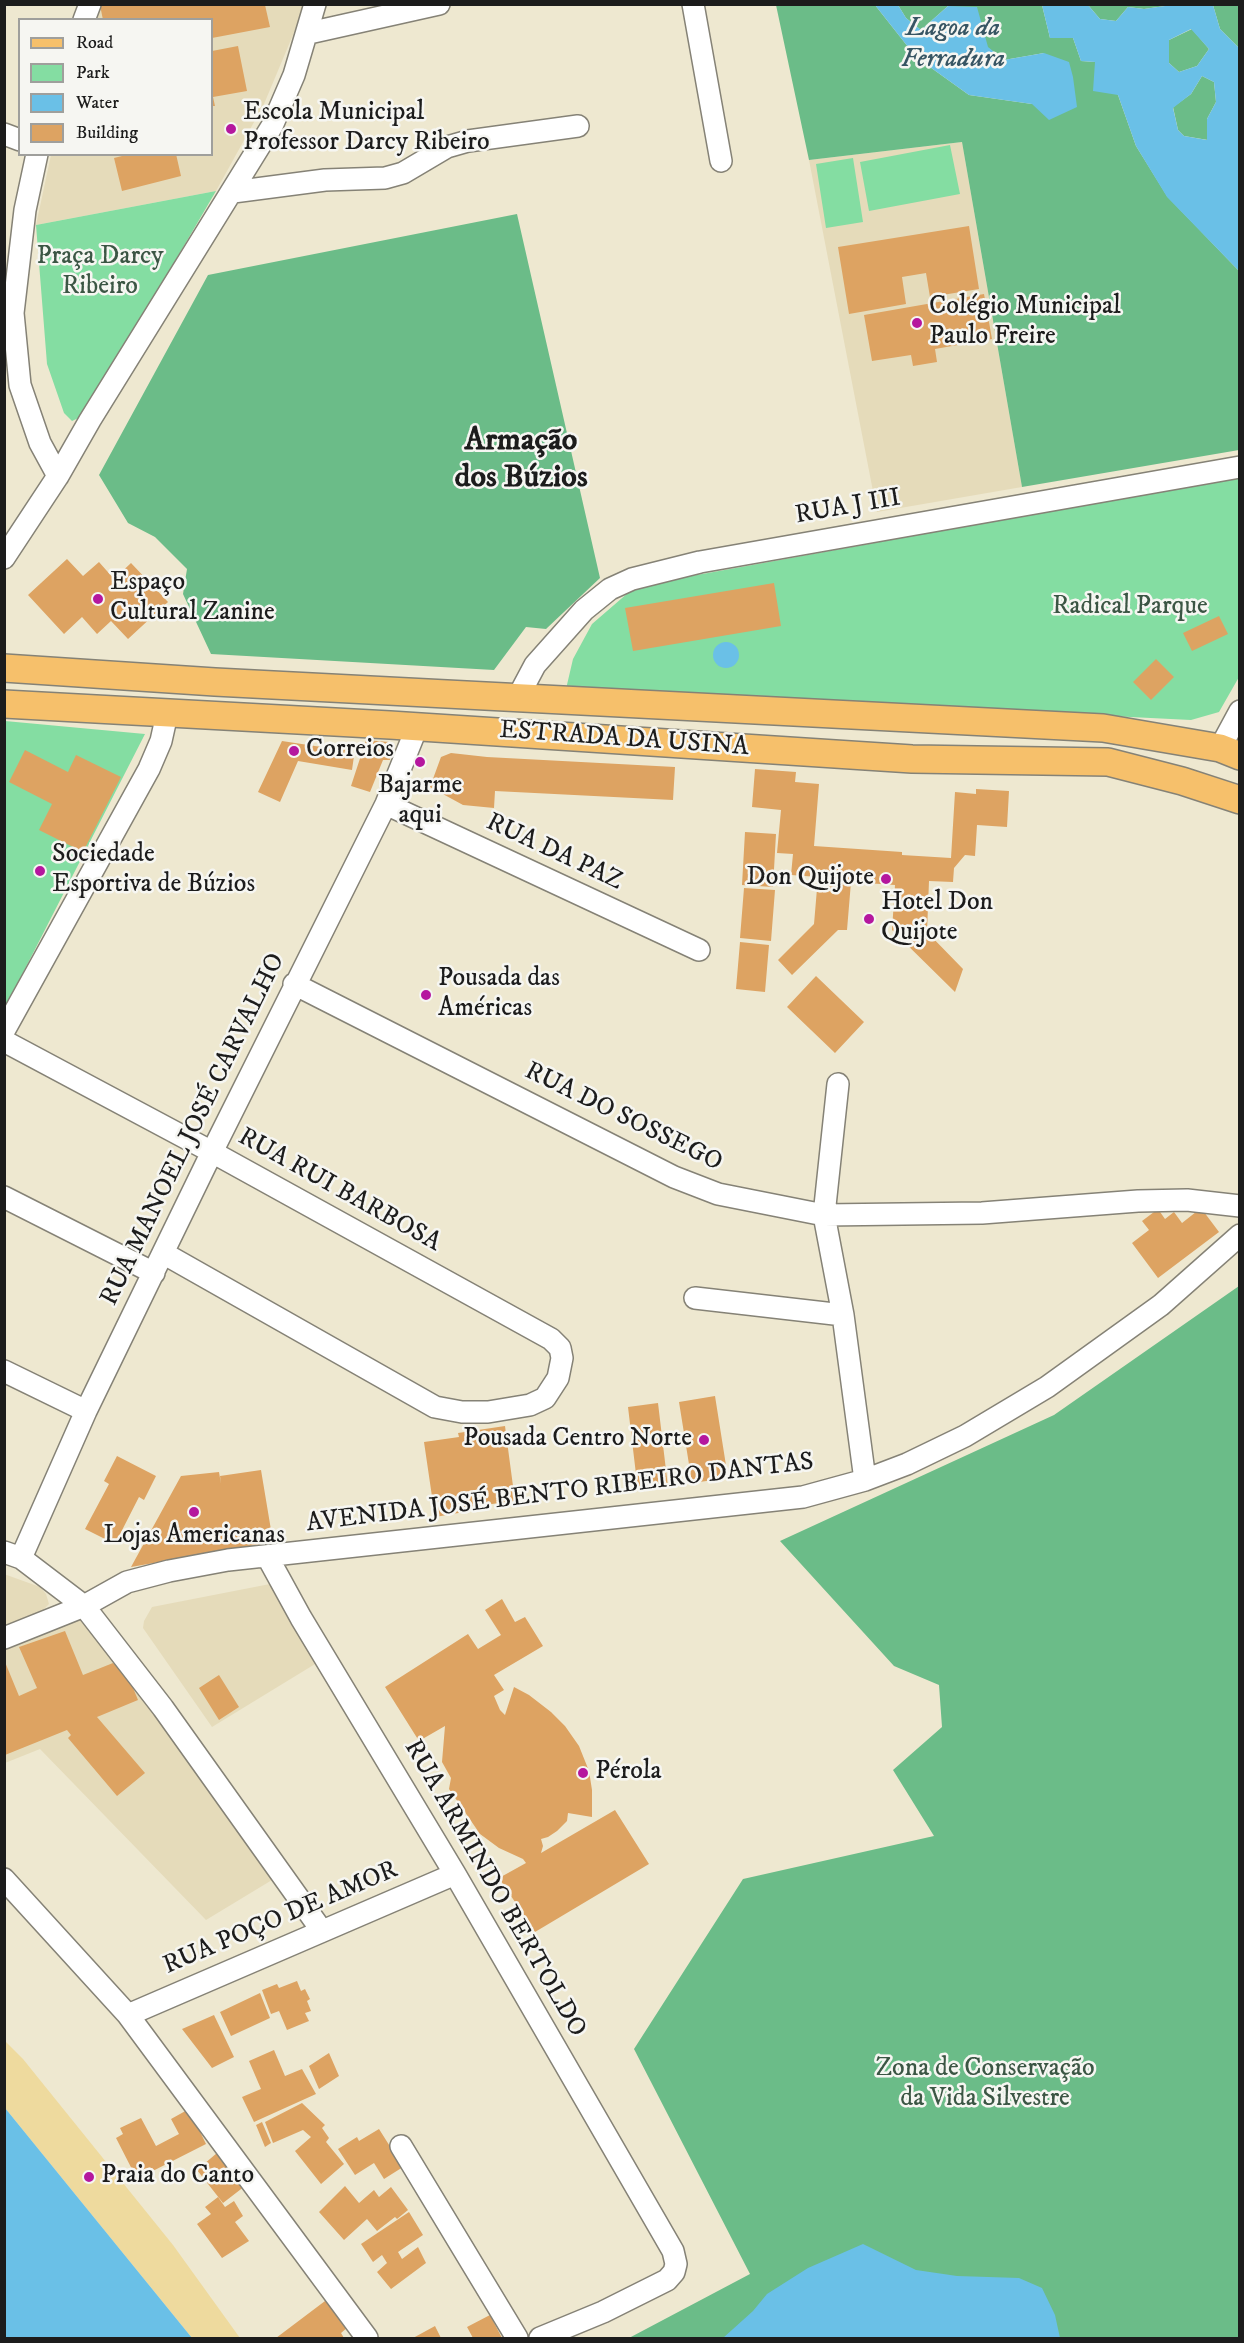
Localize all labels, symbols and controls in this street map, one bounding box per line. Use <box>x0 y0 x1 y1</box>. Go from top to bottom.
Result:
water label: Lagoa da Ferradura <box>901 13 1005 76</box>
legend <box>18 18 213 156</box>
text: Road <box>76 32 113 54</box>
text: Park <box>76 62 110 84</box>
text: Water <box>76 92 119 114</box>
place label: Escola Municipal Professor Darcy Ribeiro <box>243 98 490 160</box>
text: Building <box>76 122 138 144</box>
marker: Escola Municipal Professor Darcy Ribeiro <box>224 122 238 136</box>
park label: Praça Darcy Ribeiro <box>36 242 164 304</box>
place label: Colégio Municipal Paulo Freire <box>929 292 1121 354</box>
marker: Colégio Municipal Paulo Freire <box>910 316 924 330</box>
district label: Armação dos Búzios <box>454 423 588 498</box>
street label: RUA J III <box>793 483 903 533</box>
place label: Espaço Cultural Zanine <box>110 568 275 630</box>
marker: Espaço Cultural Zanine <box>91 592 105 606</box>
park label: Radical Parque <box>1052 592 1208 624</box>
street label: ESTRADA DA USINA <box>498 716 750 764</box>
place label: Correios <box>306 735 394 767</box>
marker: Correios <box>287 744 301 758</box>
marker: Bajarme aqui <box>413 755 427 769</box>
place label: Bajarme aqui <box>378 771 462 832</box>
street label: RUA DA PAZ <box>481 808 627 898</box>
place label: Sociedade Esportiva de Búzios <box>52 840 255 902</box>
place label: Don Quijote <box>746 863 874 895</box>
marker: Sociedade Esportiva de Búzios <box>33 864 47 878</box>
marker: Don Quijote <box>879 872 893 886</box>
place label: Hotel Don Quijote <box>881 888 993 950</box>
marker: Hotel Don Quijote <box>862 912 876 926</box>
street label: RUA MANOEL JOSÉ CARVALHO <box>95 949 293 1311</box>
place label: Pousada das Américas <box>438 964 560 1026</box>
marker: Pousada das Américas <box>419 988 433 1002</box>
street label: RUA DO SOSSEGO <box>519 1057 727 1179</box>
street label: RUA RUI BARBOSA <box>232 1122 446 1260</box>
place label: Pousada Centro Norte <box>463 1424 692 1456</box>
marker: Pousada Centro Norte <box>697 1433 711 1447</box>
street label: AVENIDA JOSÉ BENTO RIBEIRO DANTAS <box>305 1447 815 1541</box>
marker: Lojas Americanas <box>187 1505 201 1519</box>
place label: Lojas Americanas <box>103 1521 285 1553</box>
street label: RUA ARMINDO BERTOLDO <box>396 1735 592 2043</box>
place label: Pérola <box>595 1757 662 1789</box>
marker: Pérola <box>576 1766 590 1780</box>
street label: RUA POÇO DE AMOR <box>159 1855 403 1983</box>
park label: Zona de Conservação da Vida Silvestre <box>875 2054 1095 2116</box>
place label: Praia do Canto <box>101 2161 254 2193</box>
marker: Praia do Canto <box>82 2170 96 2184</box>

